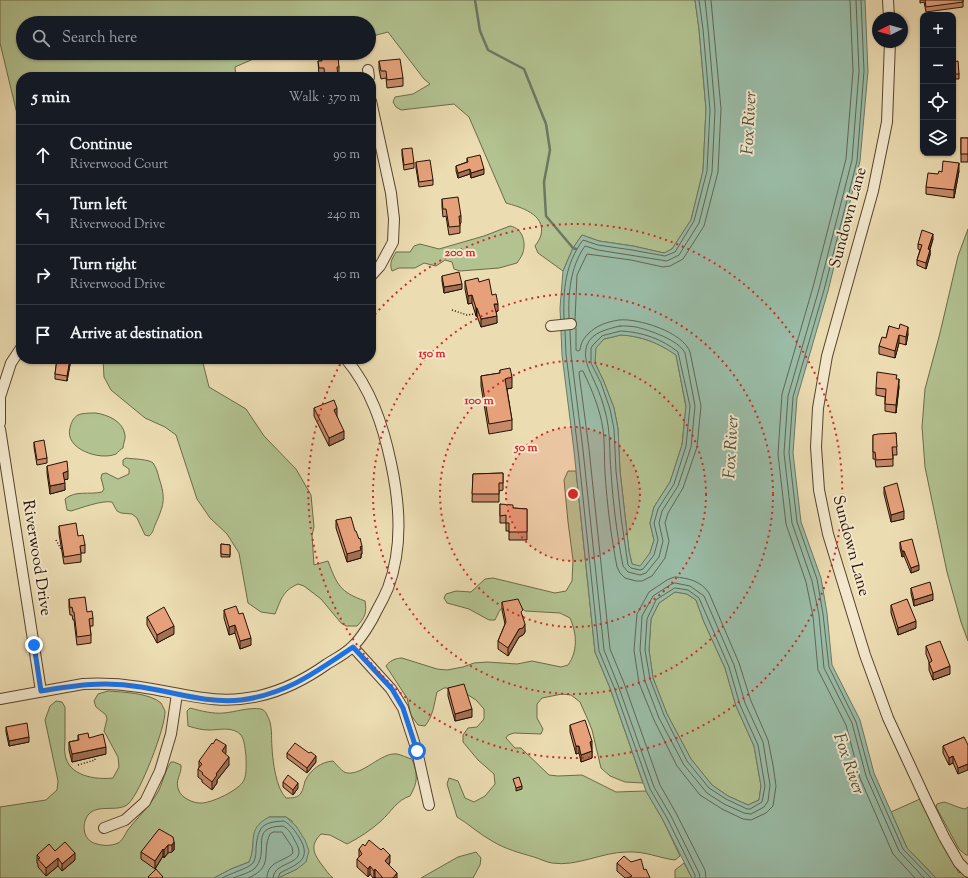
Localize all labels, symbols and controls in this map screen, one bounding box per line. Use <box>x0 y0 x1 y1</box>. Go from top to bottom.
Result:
north arrow <box>872 12 908 48</box>
map controls <box>920 12 956 156</box>
button: + <box>920 12 956 48</box>
search box <box>16 16 376 60</box>
icon: search <box>30 27 52 49</box>
text: Search here <box>62 28 137 49</box>
button: − <box>920 48 956 84</box>
button: locate <box>920 84 956 120</box>
text: 5 min <box>32 86 70 110</box>
text: Walk · 370 m <box>289 89 360 107</box>
water label: Fox River <box>736 91 764 155</box>
button: layers <box>920 120 956 156</box>
text: Continue <box>70 135 132 156</box>
icon: ahead <box>32 144 54 166</box>
text: 90 m <box>333 146 360 164</box>
text: Riverwood Court <box>70 156 168 174</box>
street label: Sundown Lane <box>824 165 874 271</box>
text: Turn left <box>70 195 127 216</box>
icon: left <box>32 204 54 226</box>
text: 240 m <box>327 206 360 224</box>
text: Riverwood Drive <box>70 216 165 234</box>
text: 200 m <box>445 244 475 262</box>
text: Turn right <box>70 255 136 276</box>
icon: right <box>32 264 54 286</box>
text: 40 m <box>333 266 360 284</box>
text: Riverwood Drive <box>70 276 165 294</box>
icon: arrive <box>32 324 54 346</box>
text: Arrive at destination <box>70 324 203 345</box>
text: 150 m <box>417 345 446 363</box>
text: 100 m <box>463 392 494 410</box>
water label: Fox River <box>718 415 746 479</box>
text: 50 m <box>514 439 538 457</box>
centre of rings <box>566 487 580 501</box>
street label: Sundown Lane <box>825 493 875 599</box>
street label: Riverwood Drive <box>15 498 57 618</box>
route end <box>25 636 43 654</box>
water label: Fox River <box>826 730 870 798</box>
route start <box>408 742 426 760</box>

